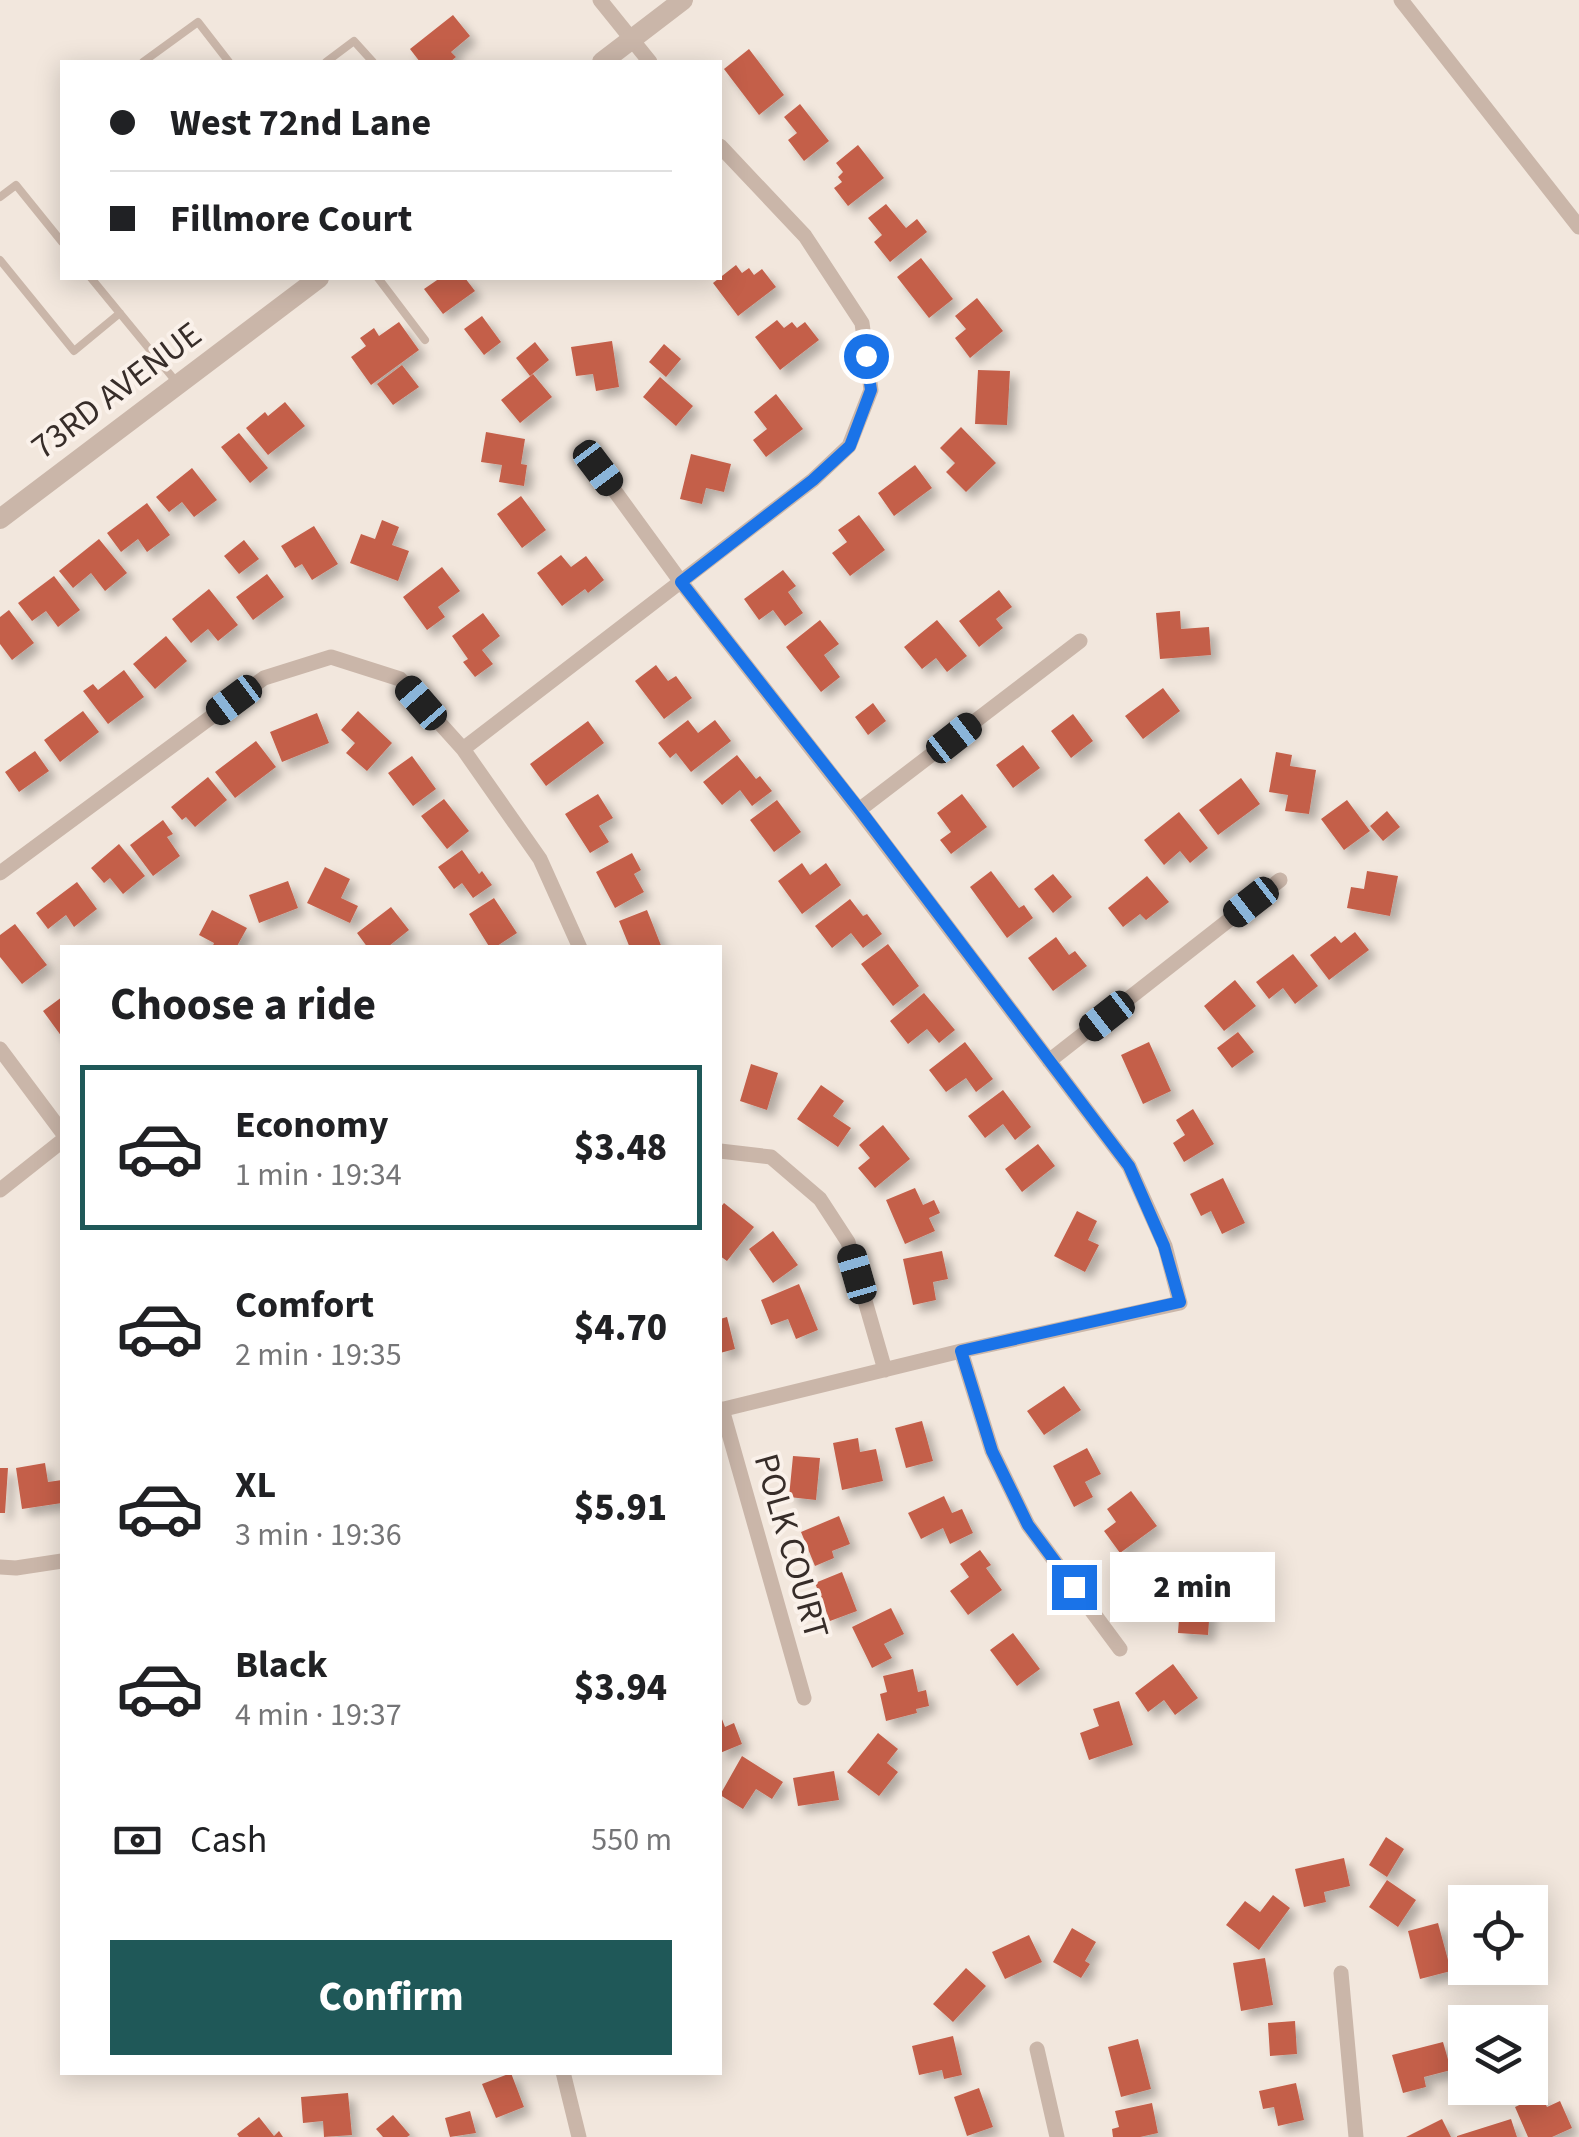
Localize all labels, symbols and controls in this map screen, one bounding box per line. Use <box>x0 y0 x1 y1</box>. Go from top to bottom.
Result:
text: West 72nd Lane <box>170 96 431 150</box>
text: Fillmore Court <box>170 192 412 246</box>
street label: 73RD AVENUE <box>21 310 212 472</box>
route start <box>844 334 889 379</box>
car <box>568 435 628 501</box>
car <box>201 670 267 730</box>
car <box>390 671 452 735</box>
car <box>921 708 987 768</box>
car <box>1218 872 1284 932</box>
text: Choose a ride <box>110 973 376 1037</box>
car <box>1074 986 1140 1046</box>
text: Economy <box>235 1098 388 1152</box>
icon: car <box>115 1103 205 1193</box>
text: $3.48 <box>574 1121 667 1175</box>
text: 1 min · 19:34 <box>235 1152 402 1198</box>
car <box>834 1241 880 1307</box>
text: Comfort <box>235 1278 374 1332</box>
icon: car <box>115 1283 205 1373</box>
text: $4.70 <box>574 1301 667 1355</box>
text: 2 min · 19:35 <box>235 1332 402 1378</box>
street label: POLK COURT <box>741 1448 841 1645</box>
text: XL <box>235 1458 276 1512</box>
icon: car <box>115 1463 205 1553</box>
text: $5.91 <box>574 1481 667 1535</box>
text: 3 min · 19:36 <box>235 1512 402 1558</box>
callout: 2 min <box>1109 1552 1274 1622</box>
text: 2 min <box>1153 1564 1232 1610</box>
route end <box>1052 1565 1097 1610</box>
text: Black <box>235 1638 328 1692</box>
icon: car <box>115 1643 205 1733</box>
text: $3.94 <box>574 1661 667 1715</box>
text: 4 min · 19:37 <box>235 1692 402 1738</box>
icon: cash <box>110 1813 165 1868</box>
text: Cash <box>190 1813 267 1867</box>
text: 550 m <box>591 1817 672 1863</box>
map controls <box>1448 1885 1548 2105</box>
button: locate <box>1448 1885 1548 1985</box>
button: Confirm <box>110 1940 672 2055</box>
button: layers <box>1448 2005 1548 2105</box>

